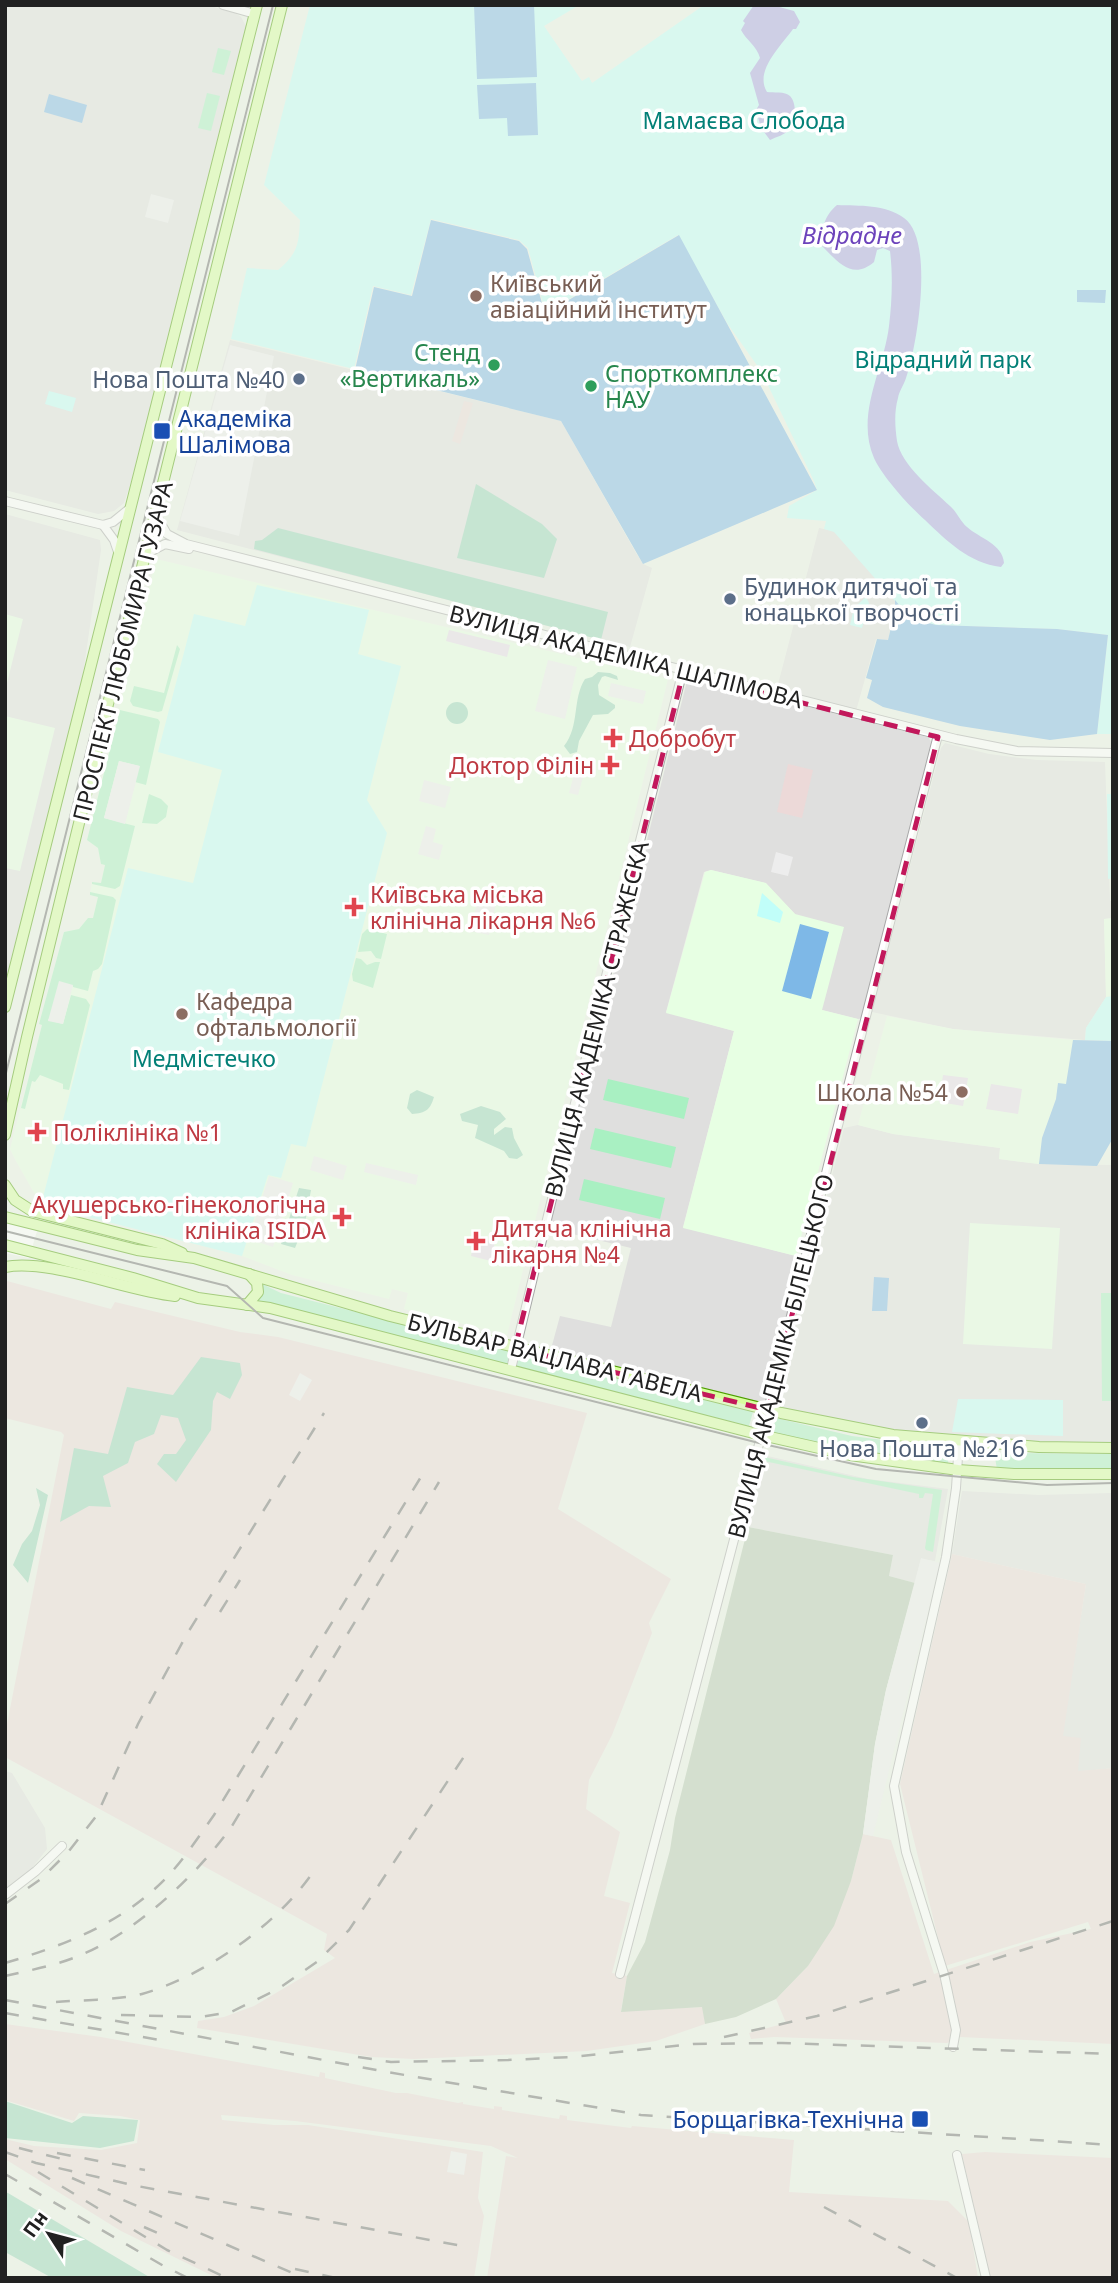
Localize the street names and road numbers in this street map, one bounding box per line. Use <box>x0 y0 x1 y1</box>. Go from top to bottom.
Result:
street label: ПРОСПЕКТ ЛЮБОМИРА ГУЗАРА <box>64 477 180 824</box>
street label: ВУЛИЦЯ АКАДЕМІКА ШАЛІМОВА <box>446 597 806 716</box>
street label: ВУЛИЦЯ АКАДЕМІКА СТРАЖЕСКА <box>536 837 656 1201</box>
street label: ВУЛИЦЯ АКАДЕМІКА БІЛЕЦЬКОГО <box>719 1170 841 1542</box>
street label: БУЛЬВАР ВАЦЛАВА ГАВЕЛА <box>404 1305 706 1409</box>

